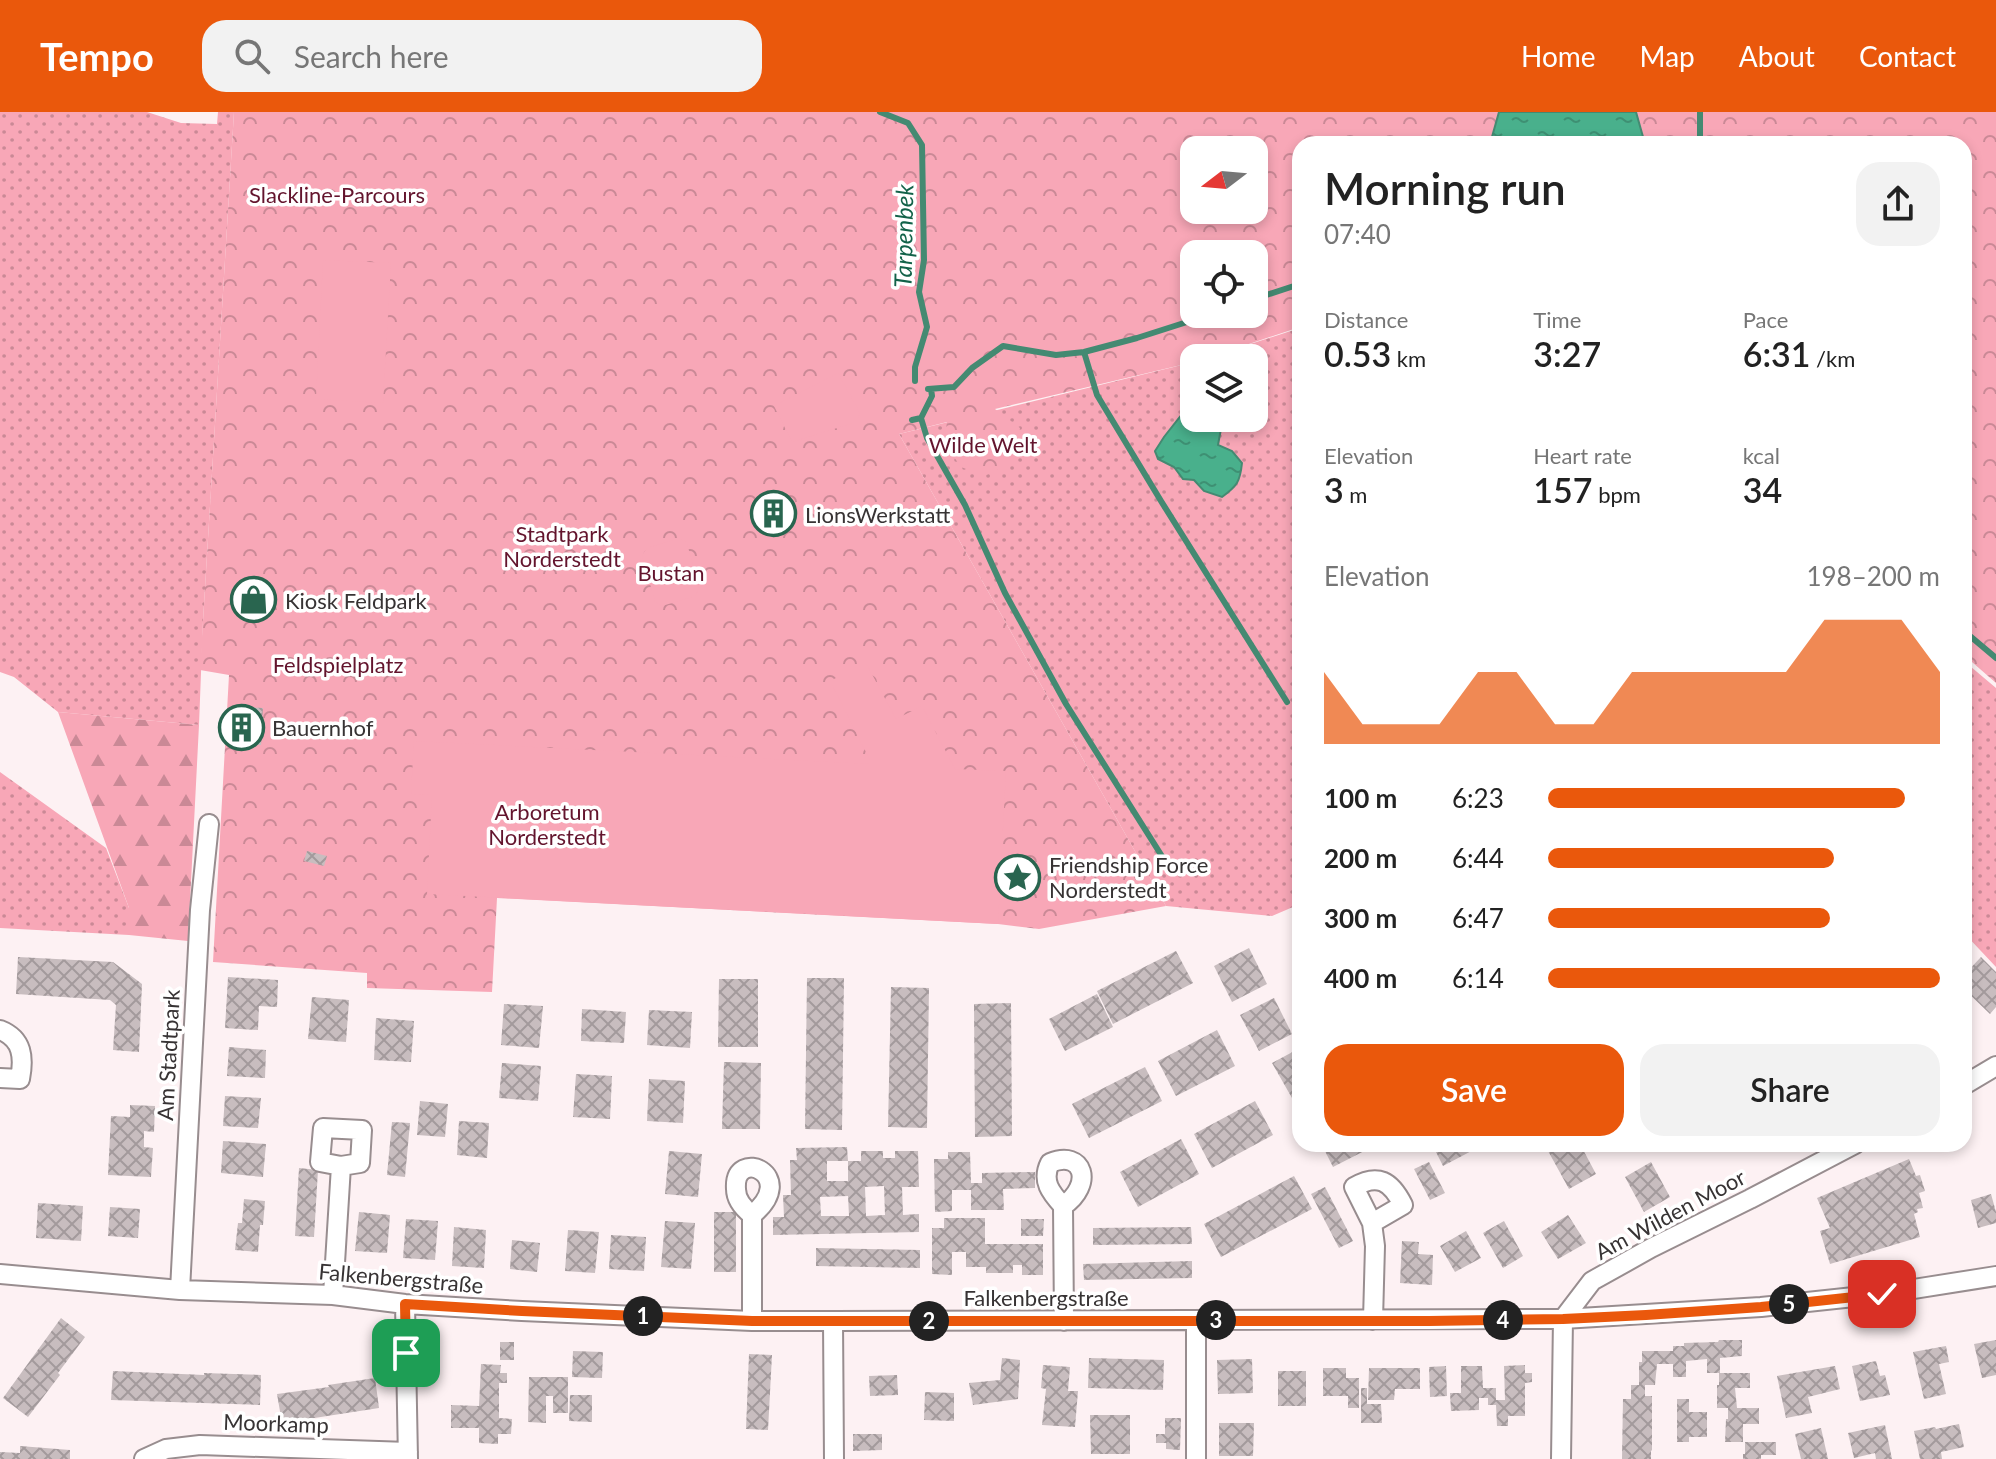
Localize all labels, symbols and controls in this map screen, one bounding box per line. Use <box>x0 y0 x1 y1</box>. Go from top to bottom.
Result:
search box <box>202 20 762 92</box>
text: Tempo <box>40 33 154 79</box>
icon: search <box>230 34 274 78</box>
text: Search here <box>294 38 448 74</box>
text: Home <box>1521 39 1596 73</box>
text: Map <box>1640 39 1695 73</box>
text: About <box>1739 39 1815 73</box>
text: Contact <box>1859 39 1956 73</box>
north arrow <box>1180 136 1268 224</box>
map controls <box>1180 136 1268 432</box>
text: Morning run <box>1324 162 1566 214</box>
button: share <box>1856 162 1940 246</box>
park label: Slackline-Parcours <box>249 181 425 208</box>
water label: Tarpenbek <box>888 183 918 288</box>
text: 07:40 <box>1324 218 1391 250</box>
button: locate <box>1180 240 1268 328</box>
text: Distance <box>1324 306 1408 333</box>
text: Time <box>1533 306 1581 333</box>
text: Pace <box>1743 306 1788 333</box>
text: 0.53 <box>1324 333 1391 374</box>
text: 3:27 <box>1533 333 1601 374</box>
text: 6:31 <box>1743 333 1810 374</box>
button: layers <box>1180 344 1268 432</box>
text: km <box>1391 345 1426 372</box>
text: /km <box>1810 345 1855 372</box>
park label: Wilde Welt <box>929 431 1037 458</box>
text: Elevation <box>1324 442 1413 469</box>
text: Heart rate <box>1533 442 1632 469</box>
text: kcal <box>1743 442 1780 469</box>
text: 3 <box>1324 469 1344 510</box>
text: 157 <box>1533 469 1593 510</box>
text: 34 <box>1743 469 1782 510</box>
text: m <box>1344 481 1367 508</box>
text: bpm <box>1593 481 1641 508</box>
building icon: LionsWerkstatt <box>750 490 798 538</box>
place label: LionsWerkstatt <box>805 501 950 528</box>
park label: Stadtpark Norderstedt <box>503 520 621 572</box>
park label: Bustan <box>638 559 704 586</box>
text: Elevation <box>1324 560 1430 592</box>
text: 198–200 m <box>1806 560 1940 592</box>
shop icon: Kiosk Feldpark <box>230 576 278 624</box>
place label: Kiosk Feldpark <box>285 587 428 614</box>
park label: Feldspielplatz <box>273 651 403 678</box>
building icon: Bauernhof <box>217 703 265 751</box>
place label: Bauernhof <box>272 714 374 741</box>
text: 100 m <box>1324 782 1397 814</box>
text: 6:23 <box>1452 782 1504 814</box>
park label: Arboretum Norderstedt <box>488 798 606 850</box>
text: 200 m <box>1324 842 1397 874</box>
text: 6:44 <box>1452 842 1504 874</box>
place label: Friendship Force Norderstedt <box>1049 851 1208 903</box>
place icon: Friendship Force Norderstedt <box>994 853 1042 901</box>
text: 300 m <box>1324 902 1397 934</box>
text: 6:47 <box>1452 902 1504 934</box>
text: 400 m <box>1324 962 1397 994</box>
text: 6:14 <box>1452 962 1504 994</box>
street label: Am Stadtpark <box>151 988 185 1121</box>
button: Save <box>1324 1044 1624 1136</box>
button: Share <box>1640 1044 1940 1136</box>
street label: Am Wilden Moor <box>1590 1163 1750 1265</box>
street label: Falkenbergstraße <box>318 1257 484 1299</box>
pin <box>1848 1260 1916 1328</box>
icon: check <box>1860 1272 1904 1316</box>
street label: Falkenbergstraße <box>963 1284 1129 1311</box>
pin: 5 <box>1769 1284 1809 1324</box>
text: 5 <box>1783 1290 1795 1317</box>
pin: 1 <box>623 1296 663 1336</box>
pin: 3 <box>1196 1300 1236 1340</box>
pin: 4 <box>1483 1300 1523 1340</box>
pin: 2 <box>909 1301 949 1341</box>
text: 1 <box>637 1302 649 1329</box>
text: 3 <box>1210 1306 1222 1333</box>
text: 4 <box>1497 1306 1509 1333</box>
text: 2 <box>923 1307 935 1334</box>
pin <box>372 1319 440 1387</box>
icon: arrive <box>384 1331 428 1375</box>
street label: Moorkamp <box>223 1408 329 1438</box>

